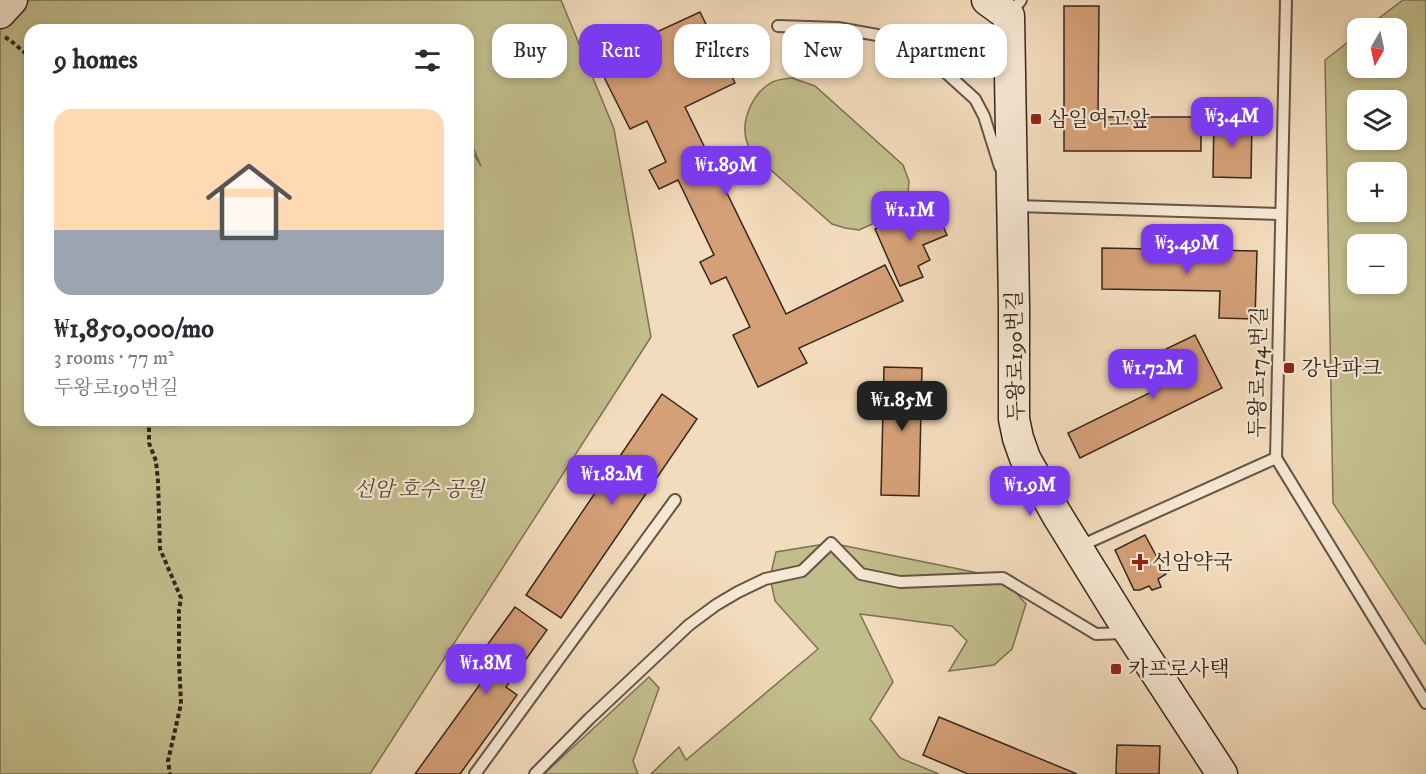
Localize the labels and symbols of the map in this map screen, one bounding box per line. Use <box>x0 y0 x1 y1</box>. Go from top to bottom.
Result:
north arrow <box>1347 18 1407 78</box>
pin: ₩3.4M <box>1190 97 1274 148</box>
place label: 삼일여고앞 <box>1048 107 1150 133</box>
marker: 삼일여고앞 <box>1029 112 1043 126</box>
pin: ₩1.89M <box>677 146 775 197</box>
pin: ₩1.1M <box>868 191 952 242</box>
pin: ₩3.49M <box>1138 224 1236 275</box>
street label: 두왕로190번길 <box>1002 290 1030 422</box>
street label: 두왕로174번길 <box>1245 306 1273 438</box>
pin: ₩1.72M <box>1104 349 1202 400</box>
place label: 강남파크 <box>1301 356 1382 382</box>
marker: 강남파크 <box>1282 361 1296 375</box>
pin: ₩1.85M <box>853 381 951 432</box>
pin: ₩1.82M <box>563 455 661 506</box>
pin: ₩1.9M <box>988 466 1072 517</box>
park label: 선암 호수 공원 <box>354 477 486 503</box>
place label: 선암약국 <box>1152 550 1233 576</box>
marker: 선암약국 <box>1133 555 1147 569</box>
pin: ₩1.8M <box>444 644 528 695</box>
place label: 카프로사택 <box>1128 657 1229 683</box>
marker: 카프로사택 <box>1109 662 1123 676</box>

